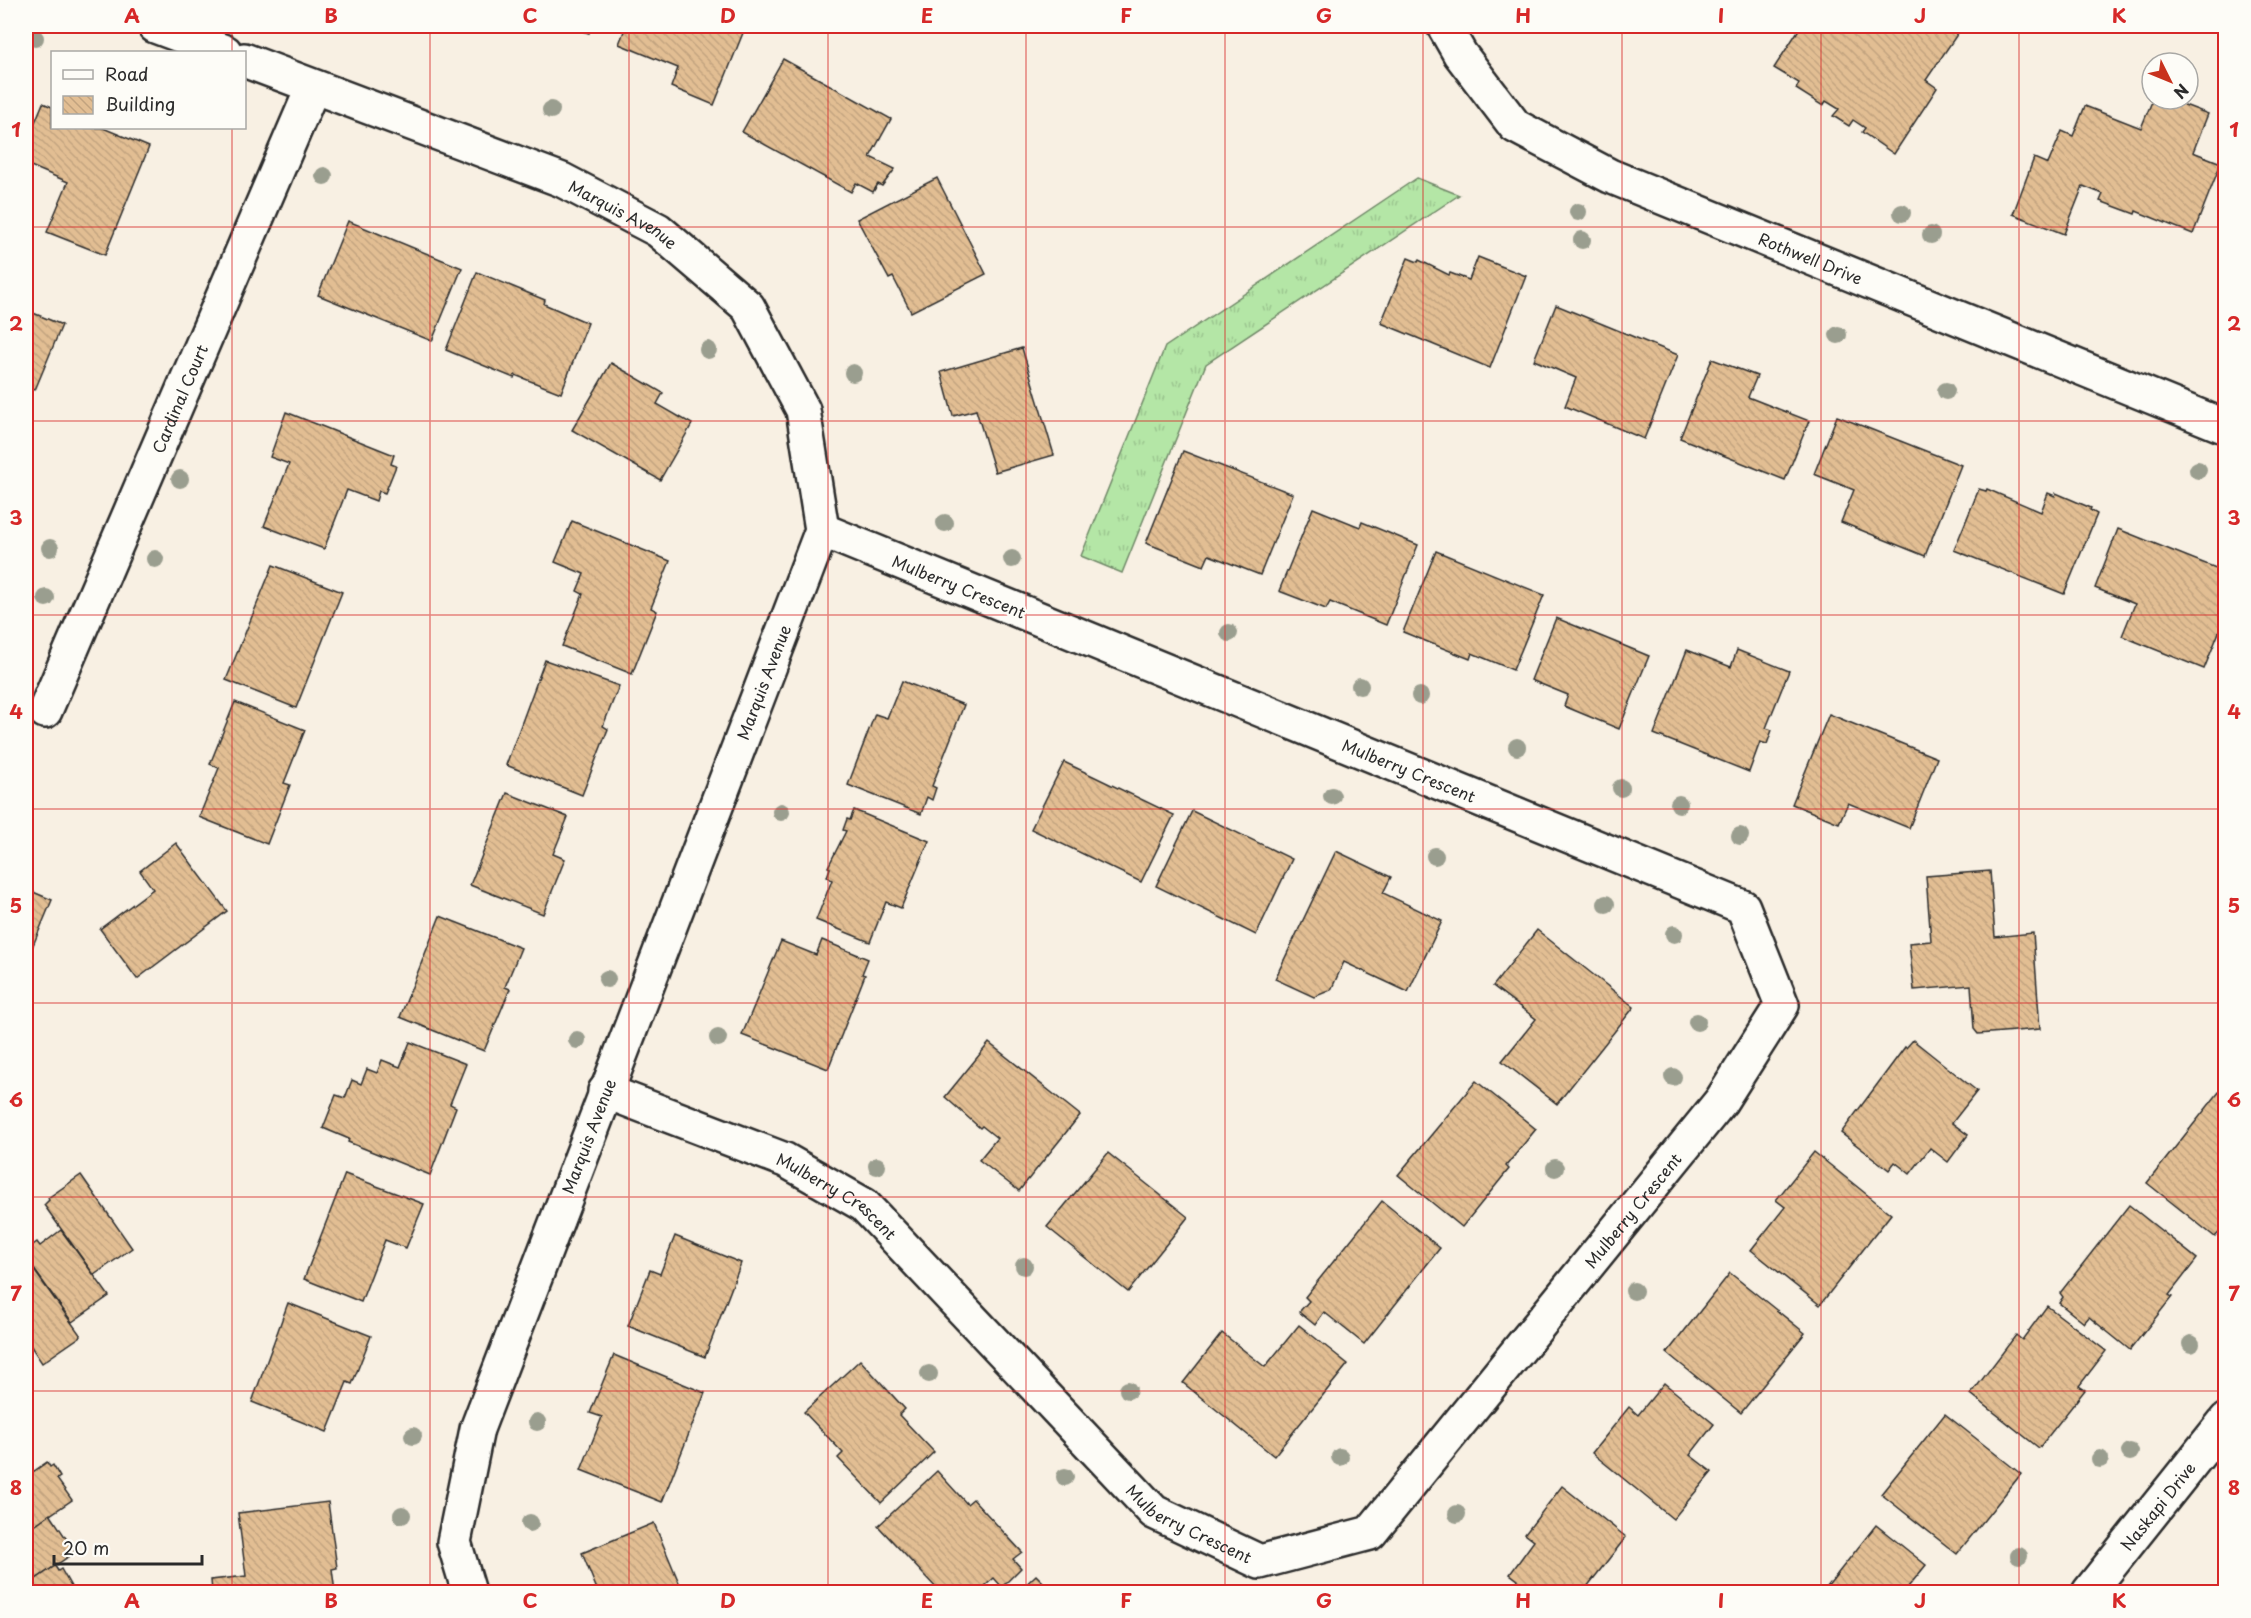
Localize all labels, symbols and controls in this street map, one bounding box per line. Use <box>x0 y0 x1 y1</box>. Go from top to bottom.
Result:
text: A <box>124 0 140 30</box>
text: B <box>324 0 338 30</box>
text: C <box>522 0 538 30</box>
text: D <box>720 0 736 30</box>
text: E <box>921 0 933 30</box>
text: F <box>1120 0 1132 30</box>
text: G <box>1316 0 1332 30</box>
text: H <box>1515 0 1531 30</box>
text: I <box>1718 0 1724 30</box>
text: J <box>1914 0 1926 30</box>
text: K <box>2112 0 2127 30</box>
legend <box>51 51 246 129</box>
north arrow <box>2140 51 2200 111</box>
text: Road <box>105 60 149 87</box>
text: N <box>2169 79 2195 105</box>
text: Building <box>105 90 175 117</box>
text: 1 <box>11 114 21 144</box>
text: 1 <box>2229 114 2239 144</box>
street label: Marquis Avenue <box>565 174 683 254</box>
street label: Rothwell Drive <box>1755 226 1866 290</box>
text: 2 <box>9 308 23 338</box>
text: 2 <box>2227 308 2241 338</box>
street label: Cardinal Court <box>145 340 213 457</box>
text: 3 <box>9 502 23 532</box>
text: 3 <box>2227 502 2241 532</box>
street label: Mulberry Crescent <box>889 548 1030 624</box>
street label: Marquis Avenue <box>730 621 796 743</box>
text: 4 <box>9 696 23 726</box>
text: 4 <box>2227 696 2241 726</box>
street label: Mulberry Crescent <box>1339 732 1480 808</box>
text: 5 <box>10 890 22 920</box>
text: 5 <box>2228 890 2240 920</box>
street label: Marquis Avenue <box>555 1075 621 1197</box>
text: 6 <box>9 1084 23 1114</box>
text: 6 <box>2227 1084 2241 1114</box>
street label: Mulberry Crescent <box>773 1146 903 1245</box>
street label: Mulberry Crescent <box>1578 1147 1687 1273</box>
text: 7 <box>10 1278 22 1308</box>
text: 7 <box>2228 1278 2240 1308</box>
street label: Naskapi Drive <box>2114 1456 2201 1556</box>
text: 8 <box>10 1472 22 1502</box>
text: 8 <box>2228 1472 2240 1502</box>
street label: Mulberry Crescent <box>1121 1478 1256 1569</box>
scale bar <box>54 1528 202 1566</box>
text: 20 m <box>63 1534 109 1561</box>
text: A <box>124 1585 140 1615</box>
text: B <box>324 1585 338 1615</box>
text: C <box>522 1585 538 1615</box>
text: D <box>720 1585 736 1615</box>
text: E <box>921 1585 933 1615</box>
text: F <box>1120 1585 1132 1615</box>
text: G <box>1316 1585 1332 1615</box>
text: H <box>1515 1585 1531 1615</box>
text: I <box>1718 1585 1724 1615</box>
text: J <box>1914 1585 1926 1615</box>
text: K <box>2112 1585 2127 1615</box>

